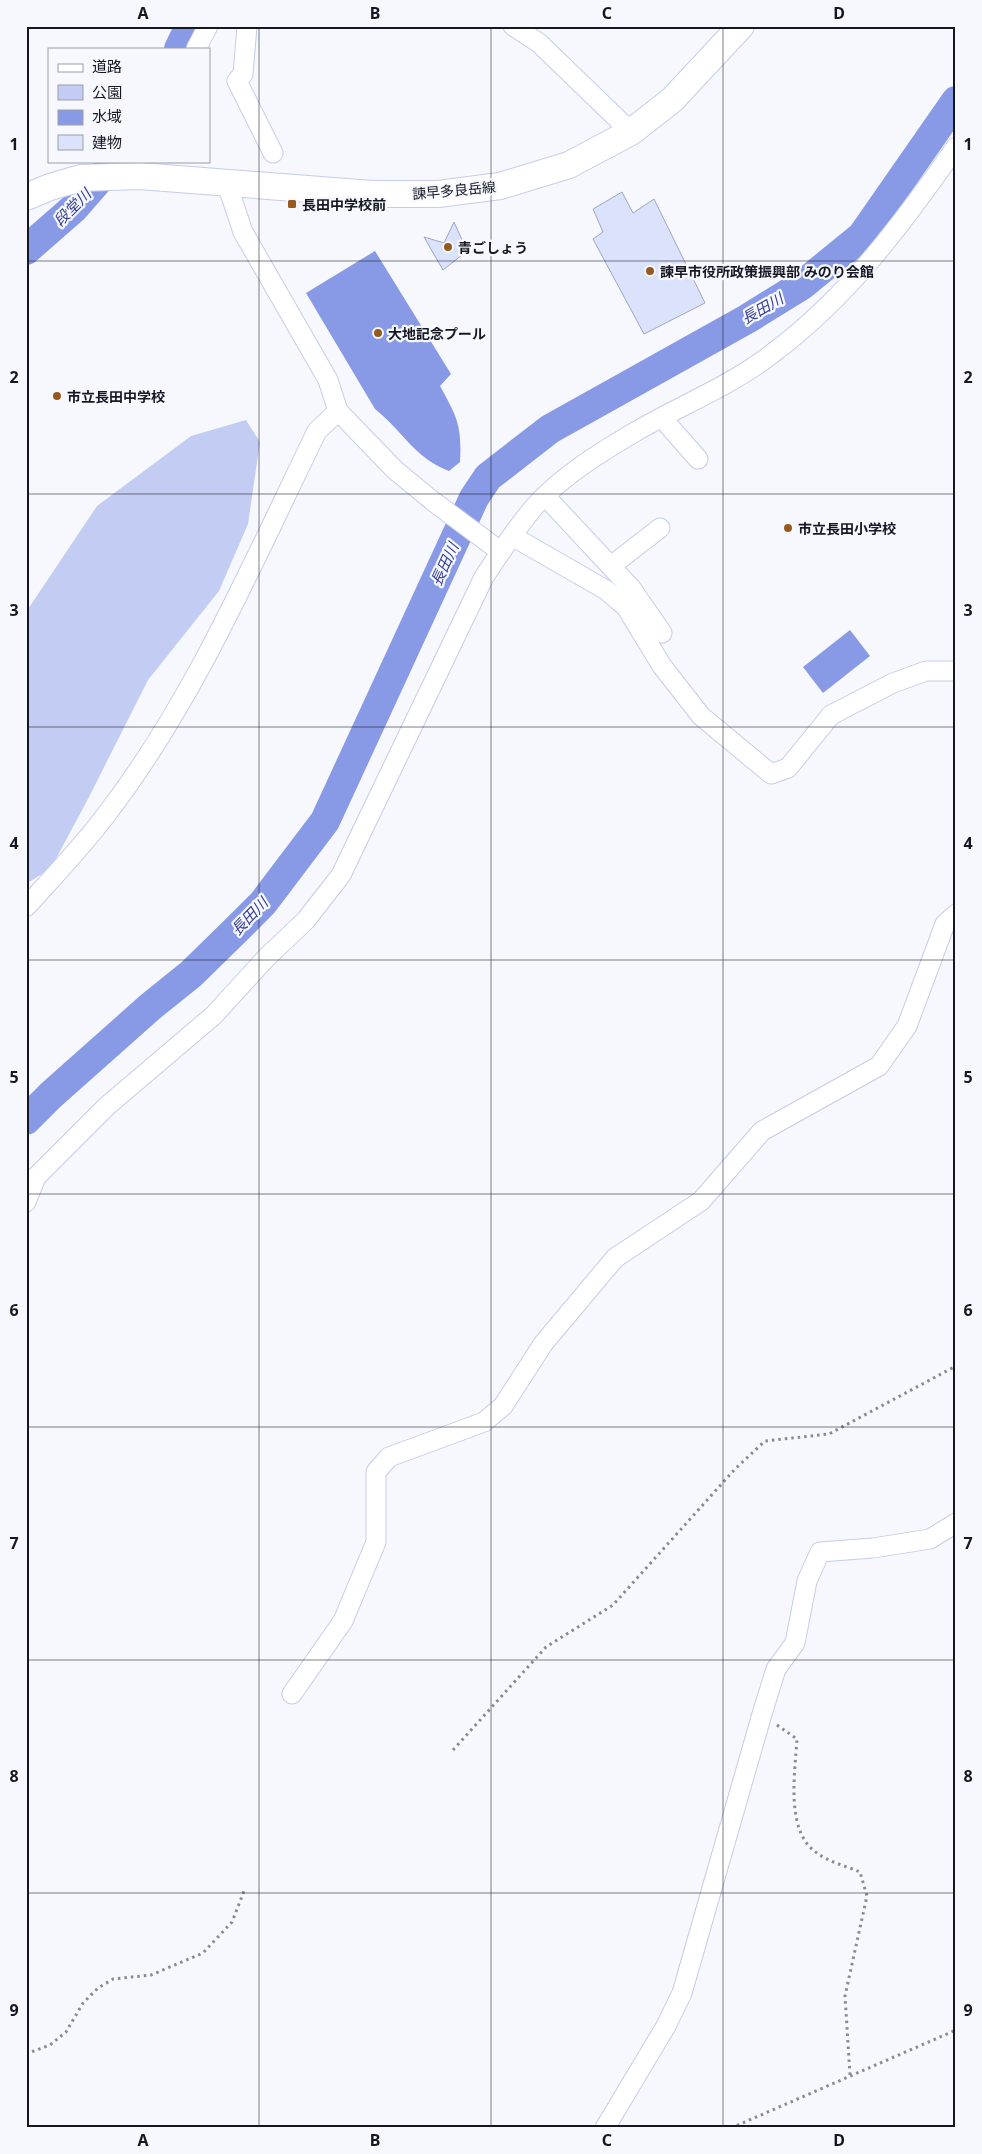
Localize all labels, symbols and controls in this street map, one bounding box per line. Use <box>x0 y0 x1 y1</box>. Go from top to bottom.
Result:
text: A <box>137 2 149 24</box>
text: B <box>370 2 380 24</box>
text: C <box>602 2 612 24</box>
text: D <box>833 2 845 24</box>
legend <box>48 48 210 162</box>
text: 道路 <box>92 56 122 76</box>
text: 公園 <box>92 82 122 102</box>
text: 水域 <box>92 106 122 126</box>
text: 建物 <box>92 132 122 152</box>
text: 1 <box>9 133 19 155</box>
text: 1 <box>963 133 973 155</box>
street label: 諫早多良岳線 <box>411 177 497 203</box>
water label: 段堂川 <box>49 183 96 230</box>
place label: 長田中学校前 <box>302 195 386 214</box>
marker: 長田中学校前 <box>286 198 298 210</box>
place label: 青ごしょう <box>458 238 528 257</box>
marker: 青ごしょう <box>442 241 454 253</box>
place label: 諫早市役所政策振興部 みのり会館 <box>660 262 874 281</box>
marker: 諫早市役所政策振興部 みのり会館 <box>644 265 656 277</box>
water label: 長田川 <box>738 287 788 328</box>
place label: 大地記念プール <box>388 324 486 343</box>
marker: 大地記念プール <box>372 327 384 339</box>
text: 2 <box>9 366 19 388</box>
text: 2 <box>963 366 973 388</box>
place label: 市立長田中学校 <box>67 387 165 406</box>
marker: 市立長田中学校 <box>51 390 63 402</box>
place label: 市立長田小学校 <box>798 519 896 538</box>
marker: 市立長田小学校 <box>782 522 794 534</box>
water label: 長田川 <box>425 538 463 589</box>
text: 3 <box>9 599 19 621</box>
text: 3 <box>963 599 973 621</box>
text: 4 <box>9 832 19 854</box>
text: 4 <box>963 832 973 854</box>
water label: 長田川 <box>226 891 273 939</box>
text: 5 <box>9 1066 19 1088</box>
text: 5 <box>963 1066 973 1088</box>
text: 6 <box>9 1299 19 1321</box>
text: 6 <box>963 1299 973 1321</box>
text: 7 <box>9 1532 19 1554</box>
text: 7 <box>963 1532 973 1554</box>
text: 8 <box>9 1765 19 1787</box>
text: 8 <box>963 1765 973 1787</box>
text: 9 <box>9 1999 19 2021</box>
text: 9 <box>963 1999 973 2021</box>
text: A <box>137 2129 149 2151</box>
text: B <box>370 2129 380 2151</box>
text: C <box>602 2129 612 2151</box>
text: D <box>833 2129 845 2151</box>

